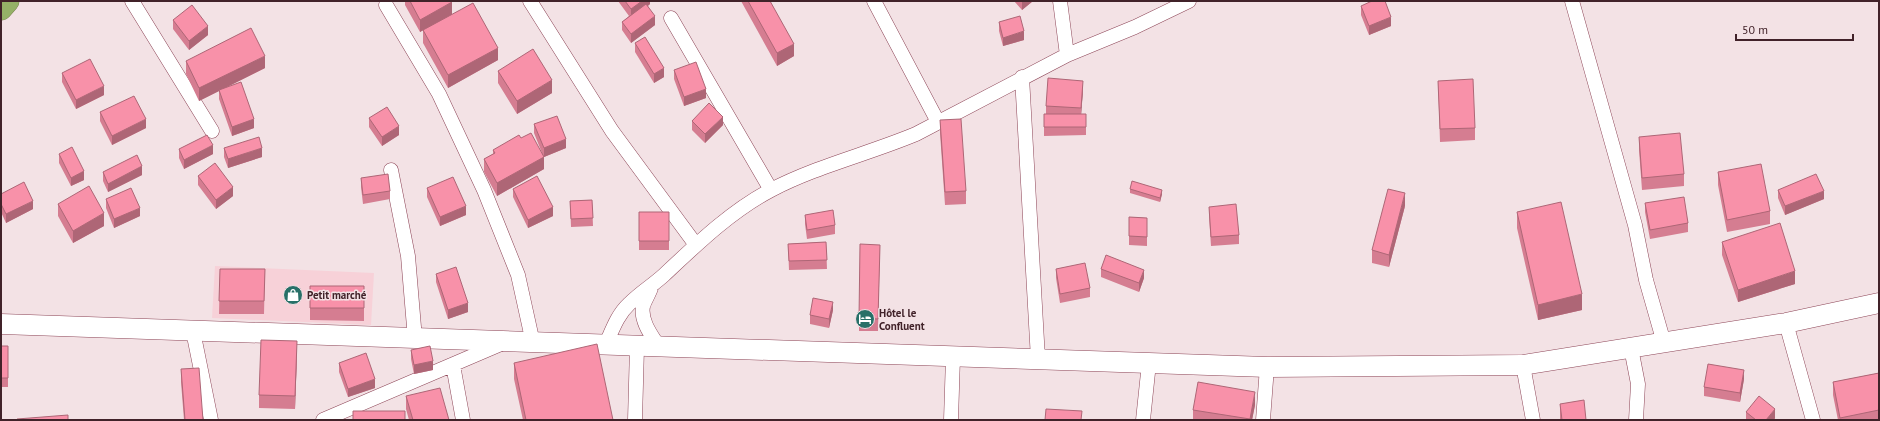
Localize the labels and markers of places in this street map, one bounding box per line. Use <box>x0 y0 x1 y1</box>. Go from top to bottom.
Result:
shop icon: Petit marché <box>282 284 304 306</box>
place label: Petit marché <box>307 288 367 302</box>
place label: Hôtel le Confluent <box>879 306 925 333</box>
hotel icon: Hôtel le Confluent <box>854 308 876 330</box>

